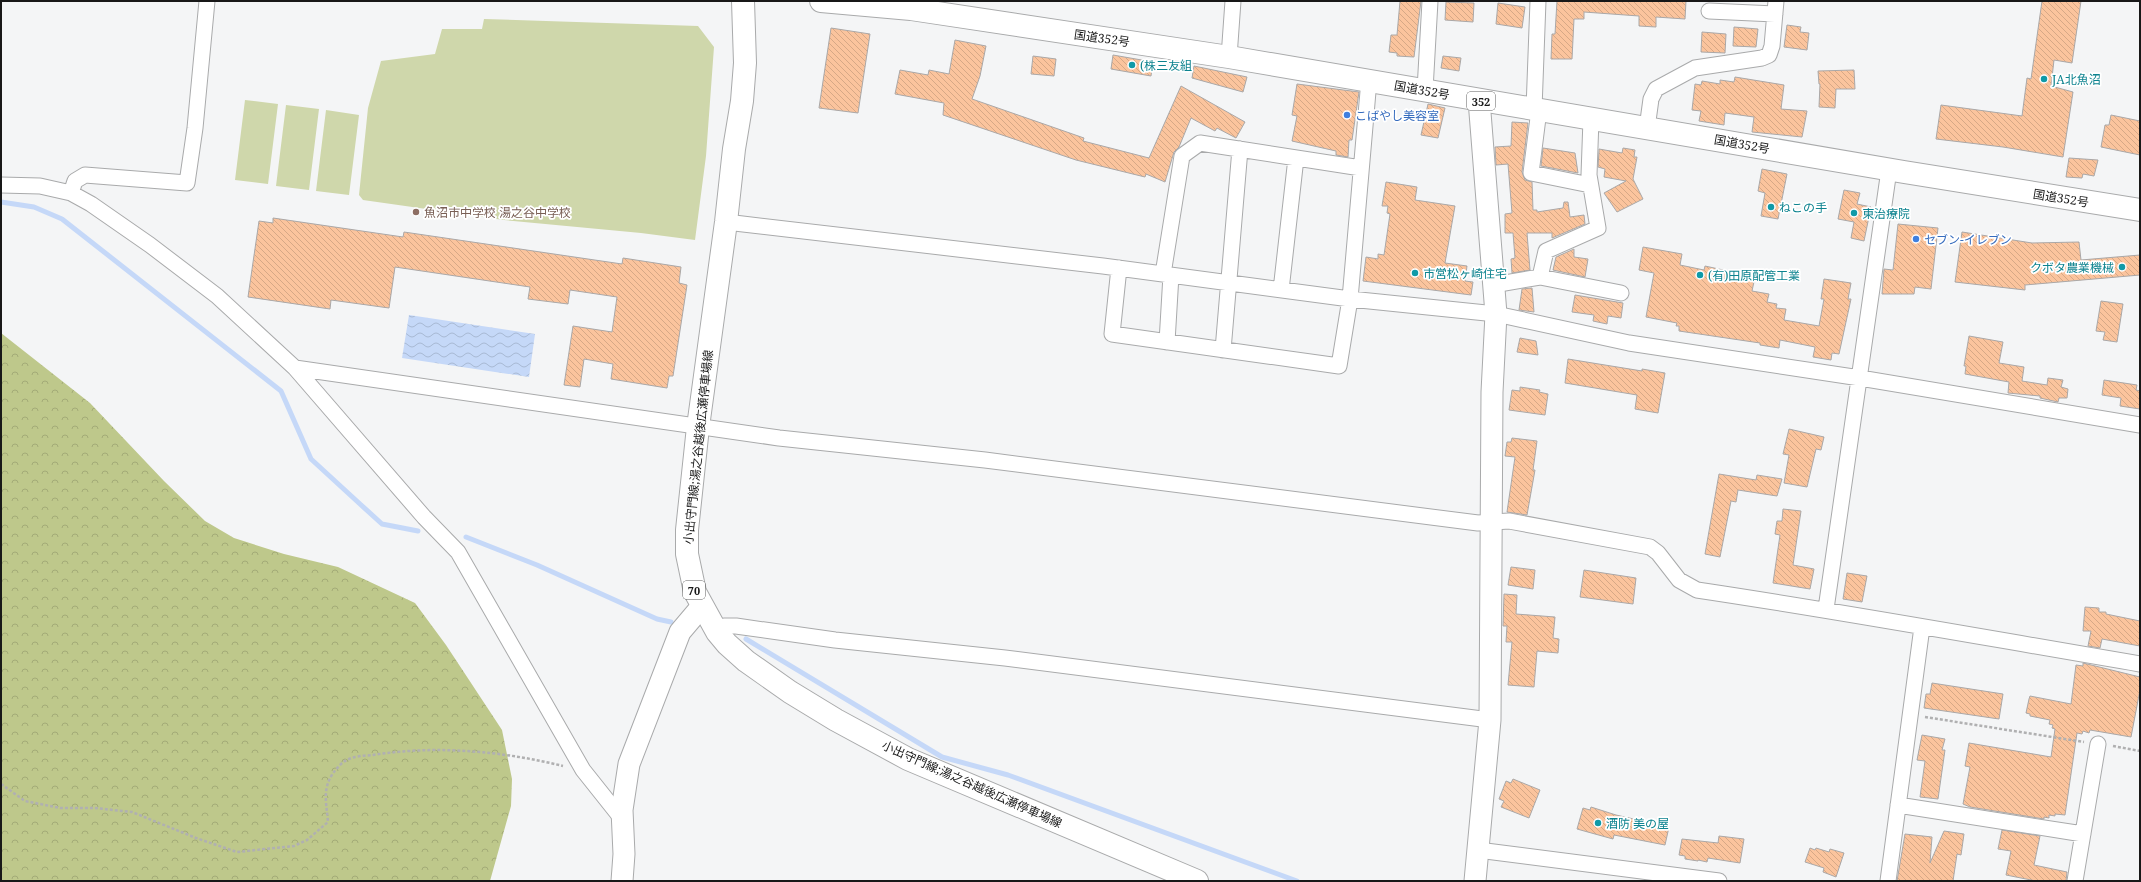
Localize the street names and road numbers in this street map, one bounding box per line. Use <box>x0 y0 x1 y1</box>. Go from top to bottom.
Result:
street label: 国道352号 <box>1073 26 1131 50</box>
street label: 国道352号 <box>1393 77 1451 103</box>
road number: 352 <box>1467 92 1495 110</box>
street label: 国道352号 <box>1713 131 1771 157</box>
street label: 国道352号 <box>2032 185 2090 211</box>
street label: 小出守門線;湯之谷越後広瀬停車場線 <box>679 349 717 545</box>
road number: 70 <box>683 581 705 599</box>
street label: 小出守門線;湯之谷越後広瀬停車場線 <box>879 736 1065 832</box>

